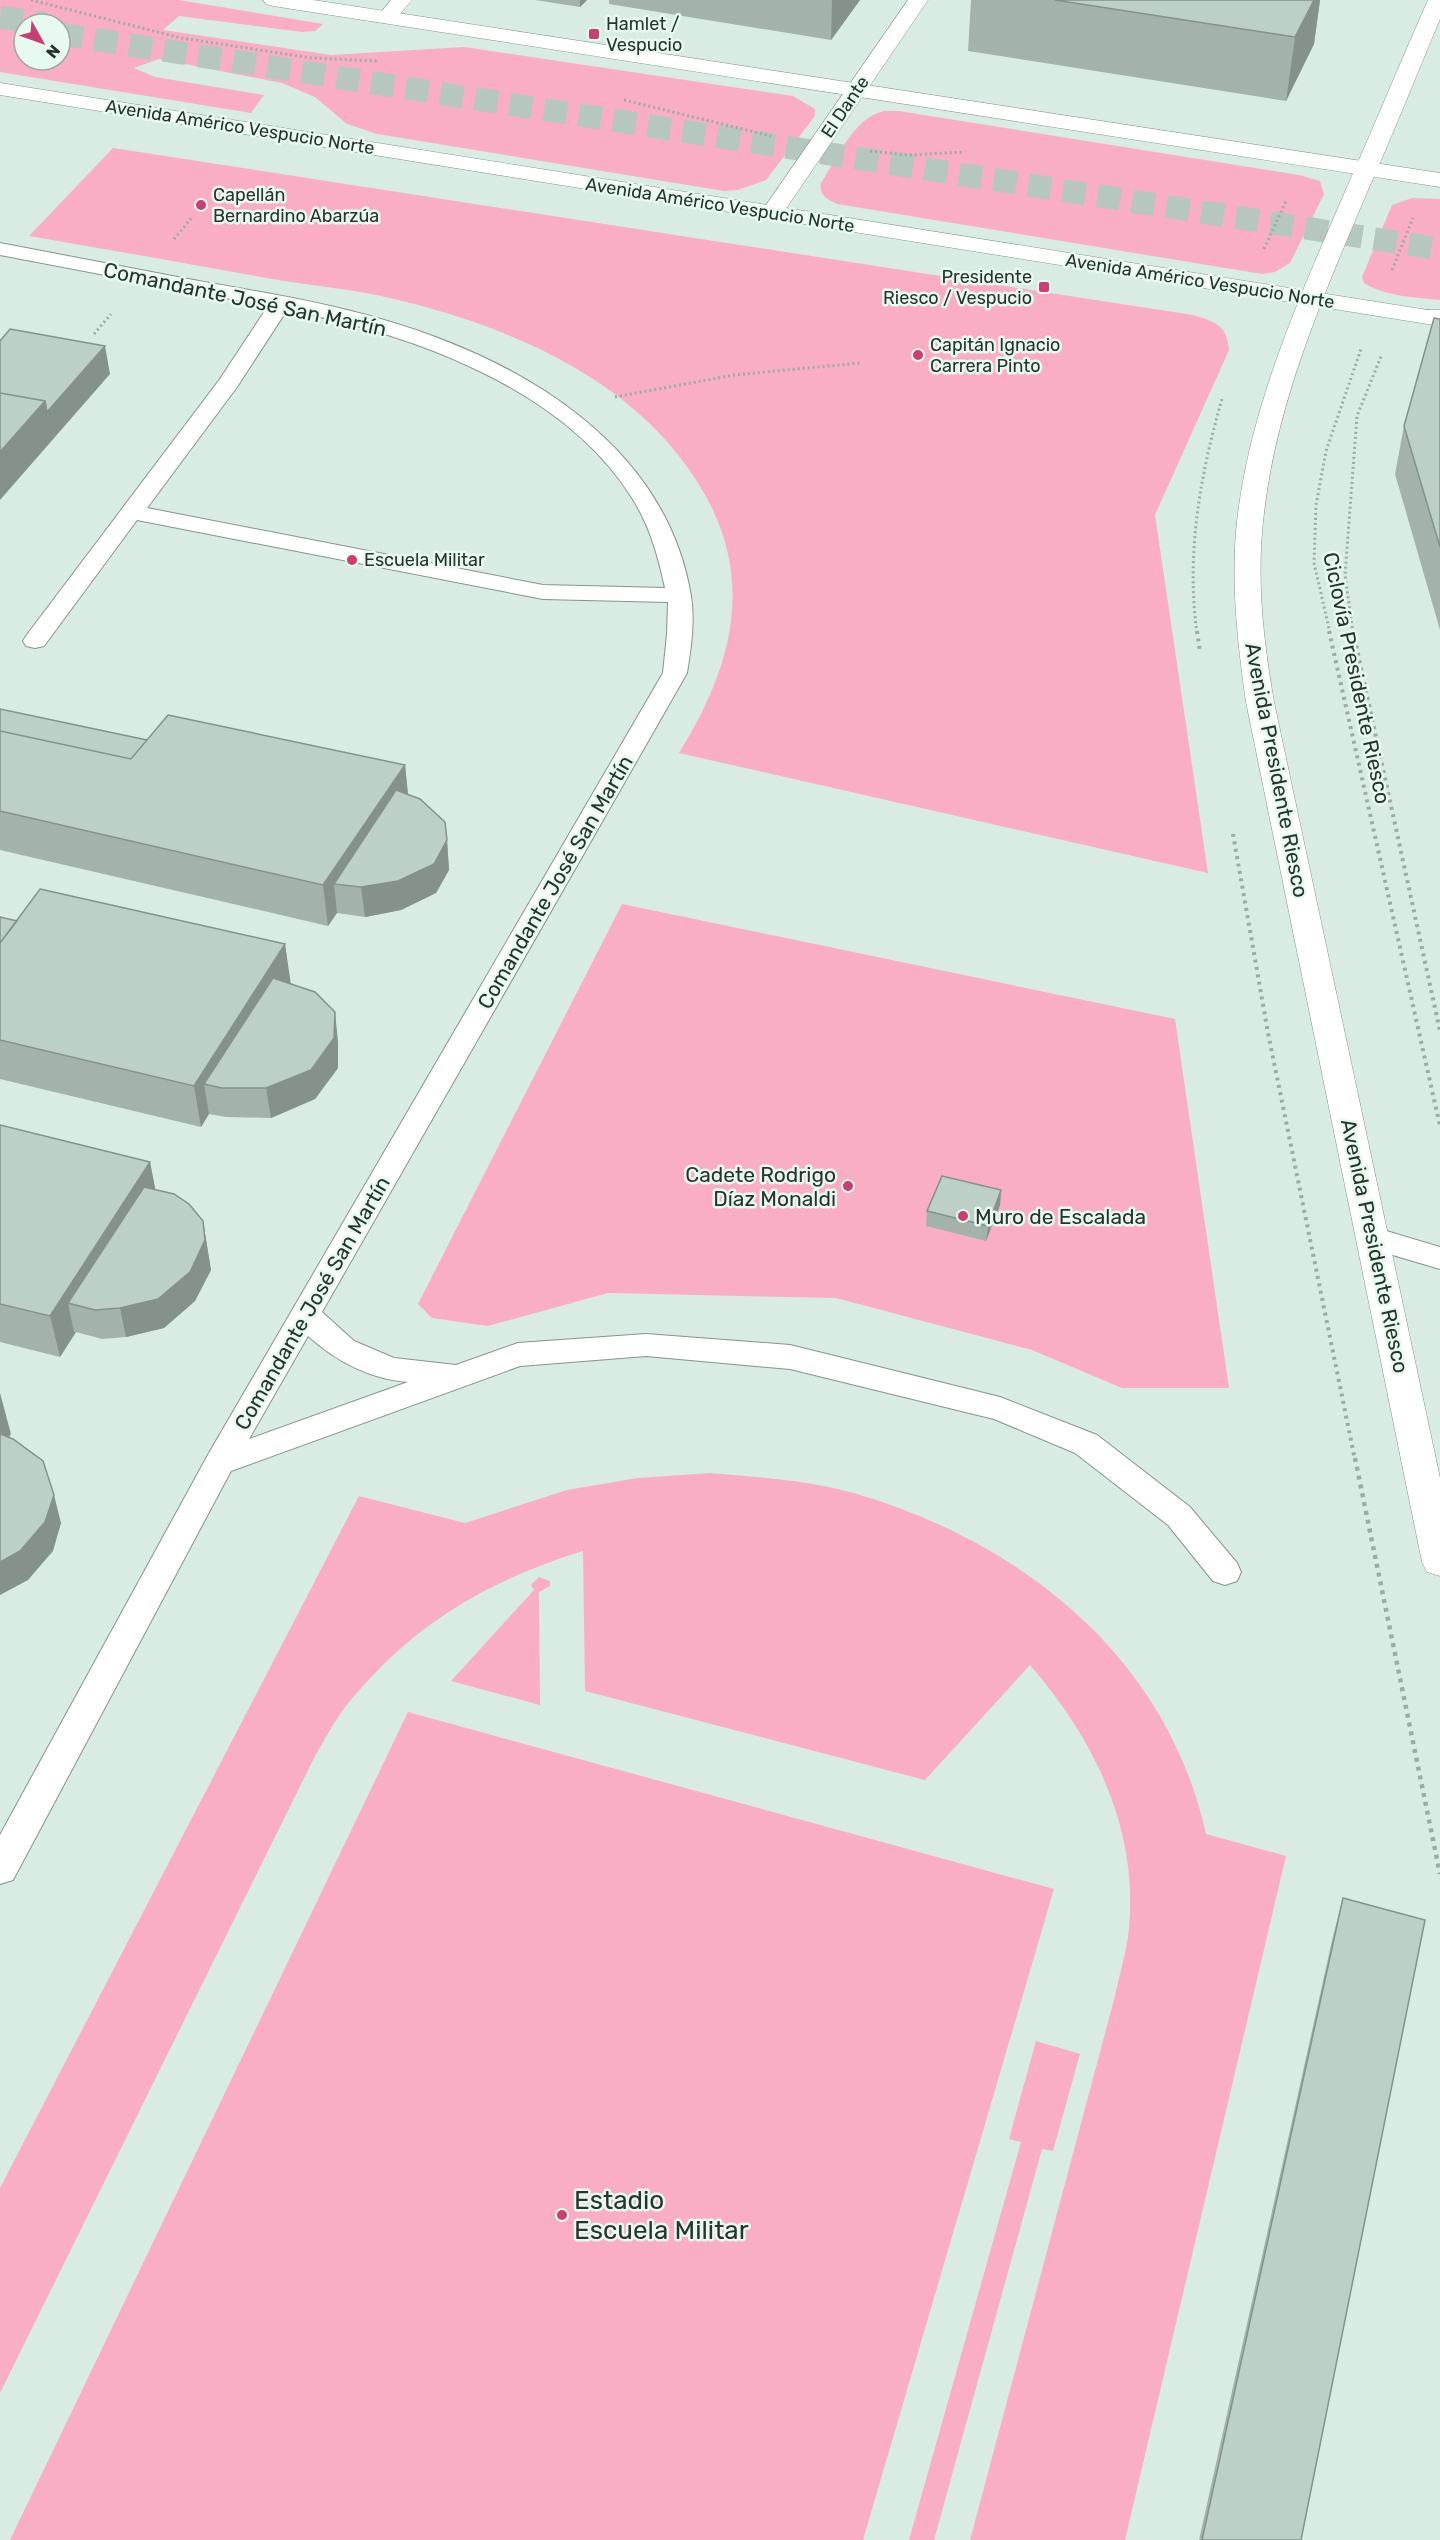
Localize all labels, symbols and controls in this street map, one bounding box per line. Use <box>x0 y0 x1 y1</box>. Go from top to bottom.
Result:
north arrow <box>12 12 72 72</box>
place label: Hamlet / Vespucio <box>606 13 682 56</box>
marker: Hamlet / Vespucio <box>587 27 601 41</box>
text: N <box>42 41 64 62</box>
street label: El Dante <box>816 72 874 142</box>
street label: Avenida Américo Vespucio Norte <box>104 95 376 159</box>
street label: Avenida Américo Vespucio Norte <box>584 173 856 237</box>
place label: Capellán Bernardino Abarzúa <box>213 184 379 227</box>
marker: Capellán Bernardino Abarzúa <box>194 198 208 212</box>
street label: Avenida Américo Vespucio Norte <box>1064 249 1336 313</box>
street label: Comandante José San Martín <box>101 257 389 341</box>
place label: Presidente Riesco / Vespucio <box>883 266 1032 309</box>
marker: Presidente Riesco / Vespucio <box>1037 280 1051 294</box>
place label: Capitán Ignacio Carrera Pinto <box>930 334 1060 377</box>
marker: Capitán Ignacio Carrera Pinto <box>911 348 925 362</box>
place label: Escuela Militar <box>364 549 485 571</box>
street label: Ciclovía Presidente Riesco <box>1318 550 1396 806</box>
marker: Escuela Militar <box>345 553 359 567</box>
street label: Avenida Presidente Riesco <box>1240 640 1314 900</box>
street label: Comandante José San Martín <box>472 751 638 1013</box>
street label: Avenida Presidente Riesco <box>1336 1117 1414 1375</box>
place label: Cadete Rodrigo Díaz Monaldi <box>685 1162 836 1211</box>
street label: Comandante José San Martín <box>229 1172 395 1434</box>
marker: Cadete Rodrigo Díaz Monaldi <box>841 1179 855 1193</box>
place label: Muro de Escalada <box>975 1204 1146 1229</box>
marker: Muro de Escalada <box>956 1209 970 1223</box>
place label: Estadio Escuela Militar <box>574 2185 749 2246</box>
marker: Estadio Escuela Militar <box>555 2208 569 2222</box>

